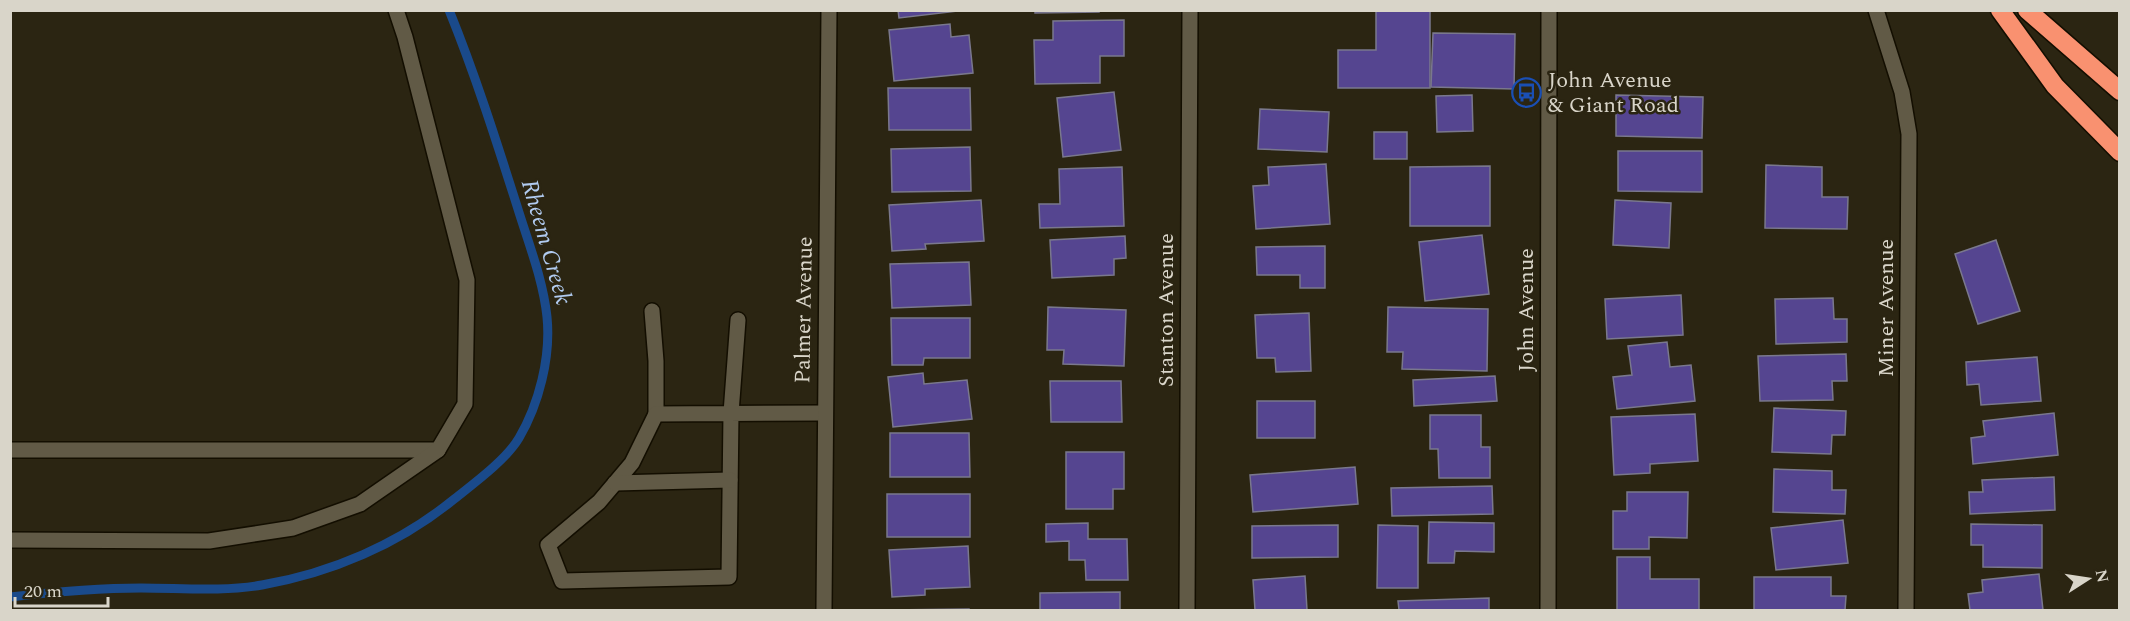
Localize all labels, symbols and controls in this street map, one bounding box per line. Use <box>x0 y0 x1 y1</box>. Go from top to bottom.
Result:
place label: John Avenue & Giant Road <box>1548 64 1679 122</box>
bus stop icon: John Avenue & Giant Road <box>1511 77 1543 109</box>
water label: Rheem Creek <box>511 175 581 309</box>
street label: Stanton Avenue <box>1150 233 1183 387</box>
street label: Palmer Avenue <box>786 236 822 384</box>
street label: Miner Avenue <box>1870 239 1903 377</box>
street label: John Avenue <box>1510 248 1543 372</box>
north arrow <box>2058 549 2118 609</box>
text: N <box>2089 567 2115 585</box>
scale bar <box>15 570 108 608</box>
text: 20 m <box>24 578 62 605</box>

